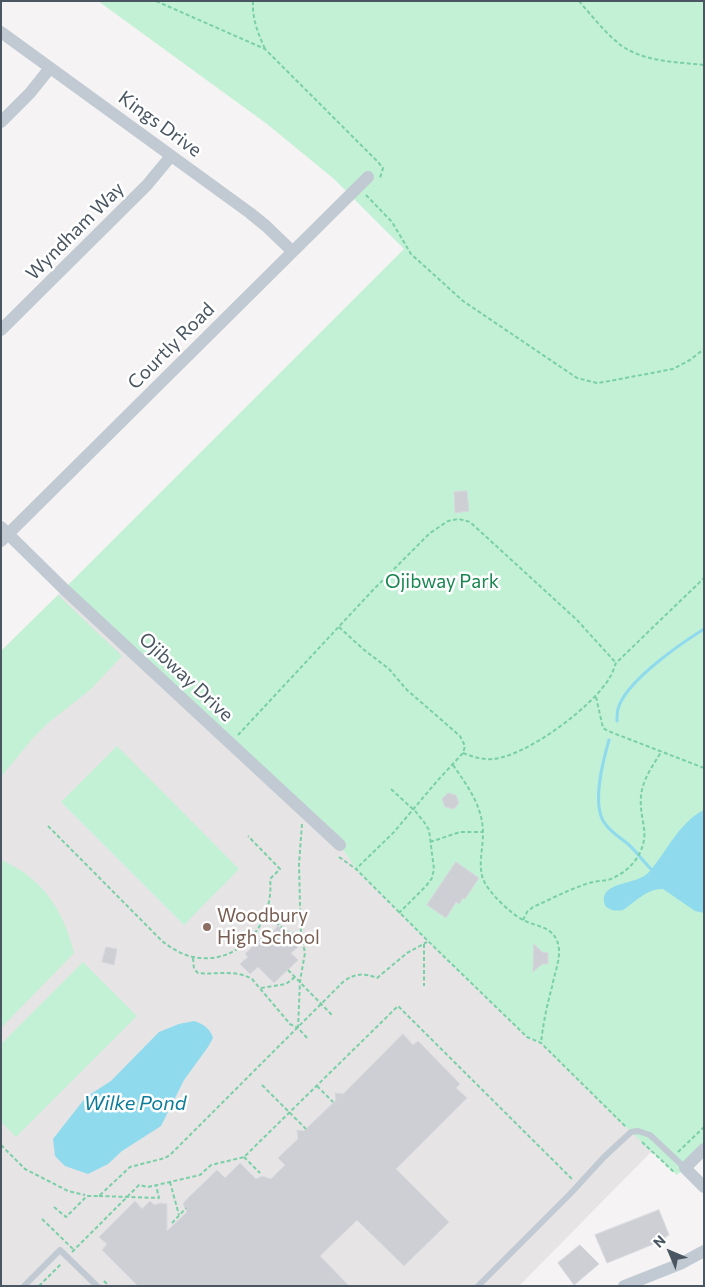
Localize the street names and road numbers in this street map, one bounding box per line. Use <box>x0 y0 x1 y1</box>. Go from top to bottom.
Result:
street label: Kings Drive <box>114 86 206 162</box>
street label: Wyndham Way <box>21 177 129 285</box>
street label: Courtly Road <box>123 298 219 394</box>
street label: Ojibway Drive <box>134 628 238 726</box>

